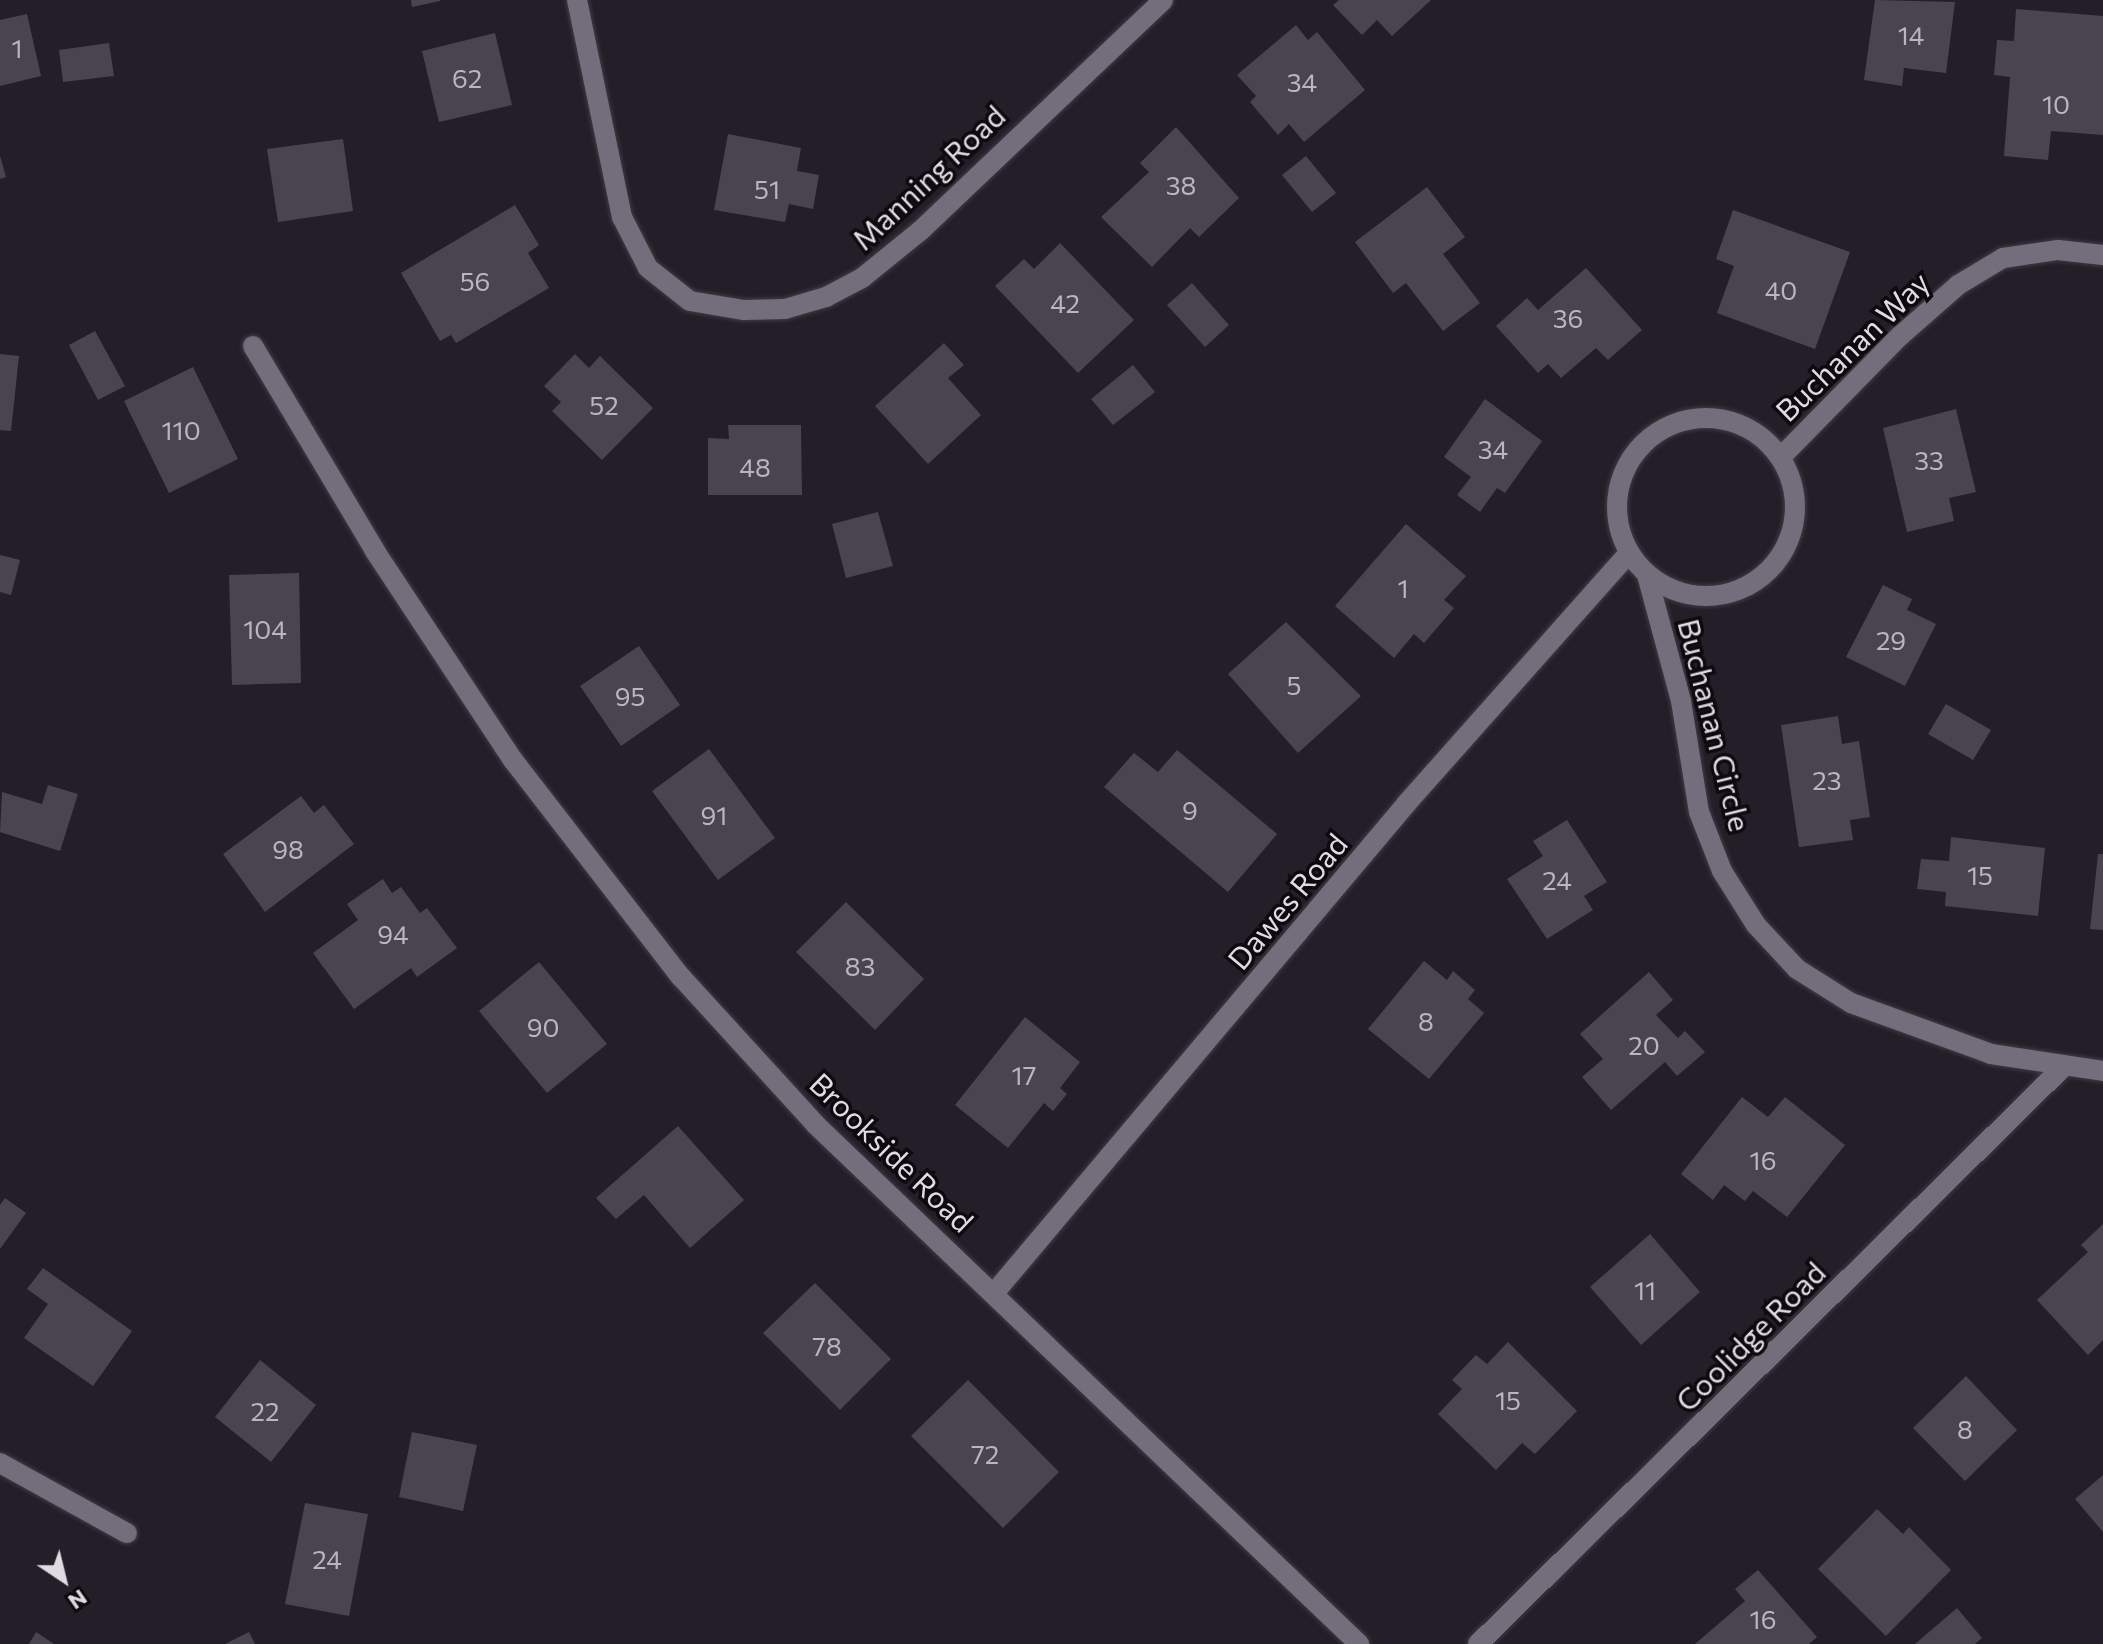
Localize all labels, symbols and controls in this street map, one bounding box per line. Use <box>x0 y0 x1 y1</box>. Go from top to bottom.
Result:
house number: 14 <box>1898 19 1924 51</box>
house number: 1 <box>11 32 23 64</box>
house number: 62 <box>452 62 482 94</box>
house number: 34 <box>1287 66 1317 98</box>
house number: 10 <box>2042 88 2070 120</box>
street label: Manning Road <box>844 97 1012 257</box>
house number: 38 <box>1166 169 1196 201</box>
house number: 51 <box>754 173 780 205</box>
street label: Buchanan Way <box>1768 264 1936 428</box>
house number: 56 <box>460 265 490 297</box>
house number: 40 <box>1765 274 1797 306</box>
house number: 42 <box>1050 287 1080 319</box>
house number: 36 <box>1553 302 1583 334</box>
house number: 52 <box>589 389 619 421</box>
house number: 110 <box>161 414 201 446</box>
house number: 34 <box>1478 433 1508 465</box>
house number: 33 <box>1914 444 1944 476</box>
house number: 48 <box>739 451 771 483</box>
house number: 1 <box>1397 572 1409 604</box>
house number: 104 <box>243 613 287 645</box>
street label: Buchanan Circle <box>1671 615 1759 835</box>
house number: 29 <box>1876 624 1906 656</box>
house number: 5 <box>1287 669 1301 701</box>
house number: 95 <box>615 680 645 712</box>
house number: 23 <box>1812 764 1842 796</box>
house number: 9 <box>1182 794 1198 826</box>
house number: 91 <box>701 799 727 831</box>
street label: Dawes Road <box>1220 826 1354 976</box>
house number: 98 <box>272 833 304 865</box>
house number: 15 <box>1967 859 1993 891</box>
house number: 24 <box>1542 864 1572 896</box>
house number: 94 <box>377 918 409 950</box>
house number: 83 <box>845 950 875 982</box>
house number: 8 <box>1418 1005 1434 1037</box>
house number: 90 <box>527 1011 559 1043</box>
house number: 20 <box>1628 1029 1660 1061</box>
house number: 17 <box>1012 1059 1036 1091</box>
street label: Brookside Road <box>803 1065 981 1239</box>
house number: 16 <box>1750 1144 1776 1176</box>
street label: Coolidge Road <box>1668 1254 1832 1418</box>
house number: 11 <box>1634 1274 1656 1306</box>
house number: 78 <box>812 1330 842 1362</box>
house number: 15 <box>1495 1384 1521 1416</box>
house number: 22 <box>251 1395 279 1427</box>
house number: 8 <box>1957 1413 1973 1445</box>
house number: 72 <box>971 1438 999 1470</box>
north arrow <box>24 1540 104 1620</box>
house number: 24 <box>312 1543 342 1575</box>
text: N <box>64 1584 93 1616</box>
house number: 16 <box>1750 1603 1776 1635</box>

